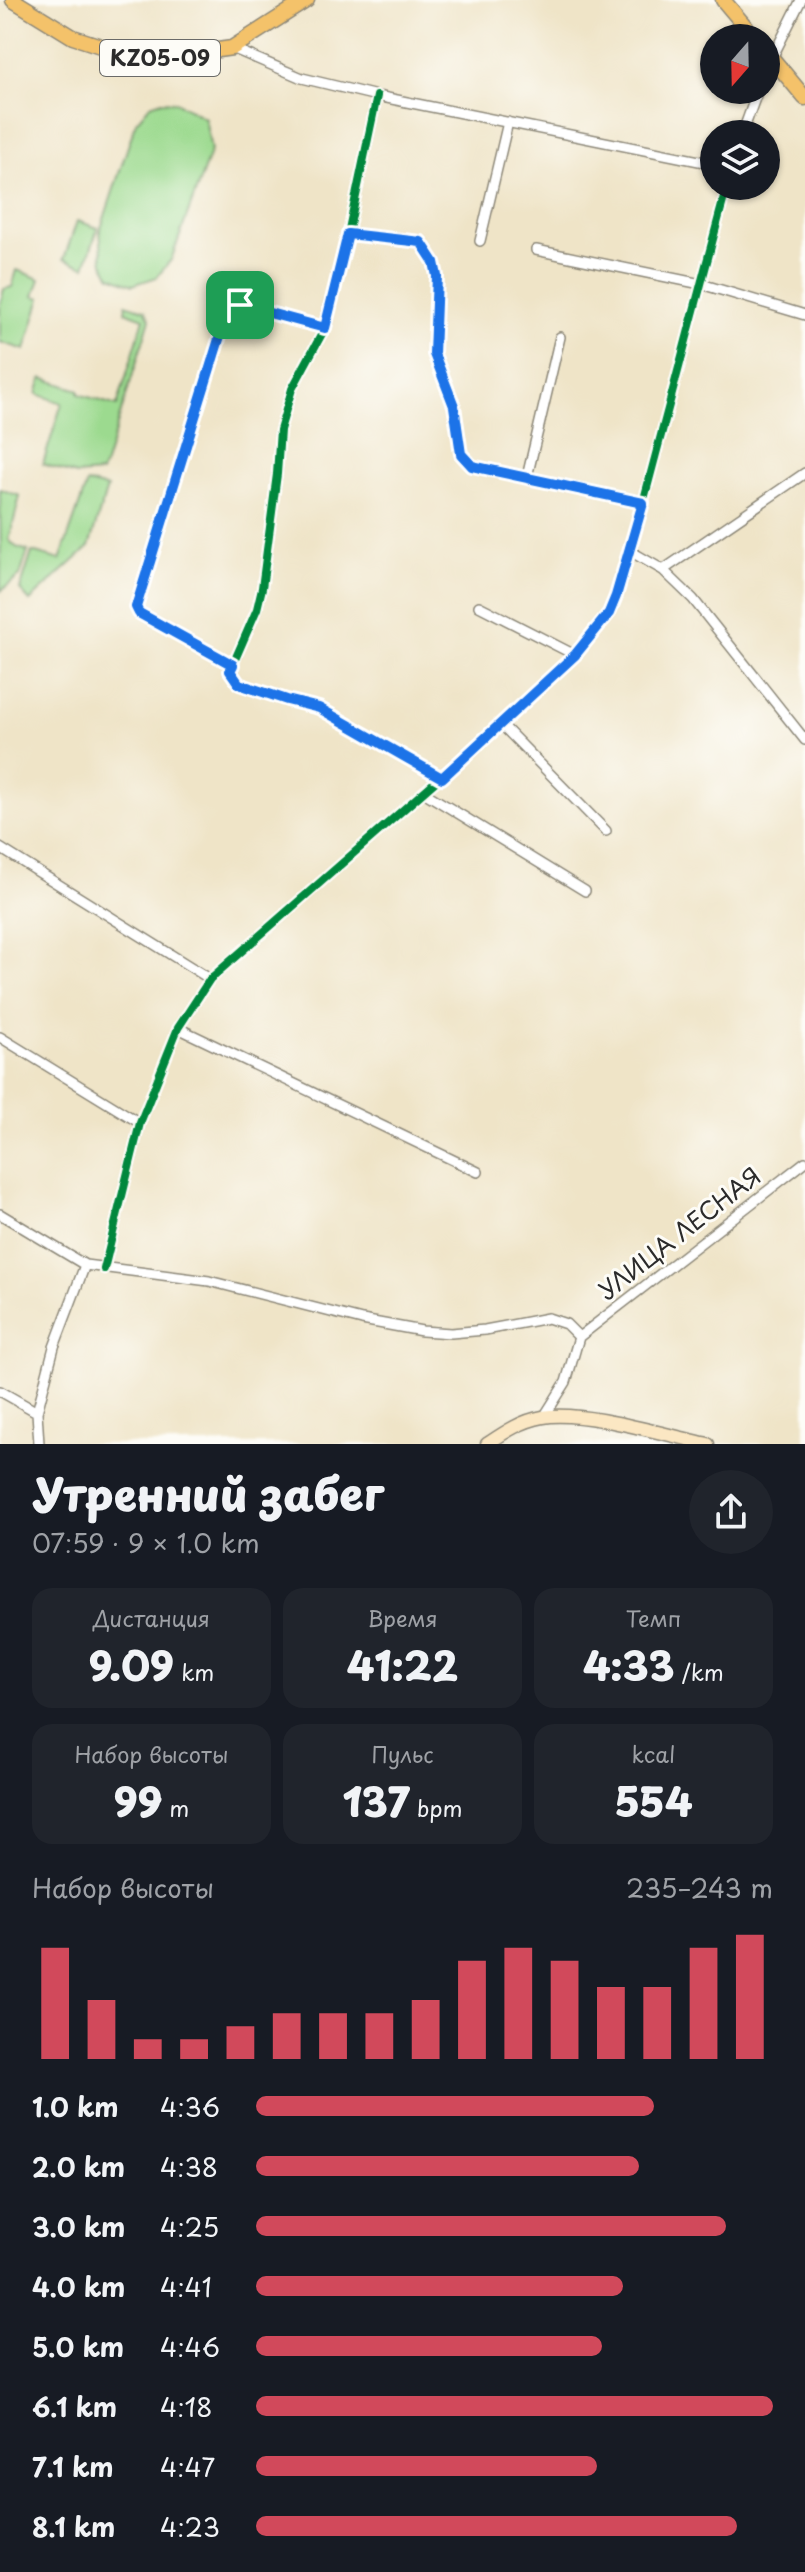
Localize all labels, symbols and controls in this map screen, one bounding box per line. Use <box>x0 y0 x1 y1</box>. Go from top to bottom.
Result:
north arrow <box>700 24 780 104</box>
map controls <box>700 24 780 200</box>
road number: KZ05-09 <box>100 40 220 76</box>
button: layers <box>700 120 780 200</box>
pin <box>206 271 274 339</box>
icon: arrive <box>218 283 262 327</box>
street label: УЛИЦА ЛЕСНАЯ <box>590 1157 768 1307</box>
text: Утренний забег <box>32 1460 384 1526</box>
button: share <box>689 1470 773 1554</box>
text: 07:59 · 9 × 1.0 km <box>32 1523 260 1562</box>
text: Дистанция <box>93 1601 210 1634</box>
text: Время <box>367 1601 438 1634</box>
text: Темп <box>626 1601 681 1634</box>
text: 9.09 <box>89 1634 174 1695</box>
text: 41:22 <box>347 1634 458 1695</box>
text: 4:33 <box>583 1634 675 1695</box>
text: km <box>174 1655 214 1688</box>
text: /km <box>675 1655 724 1688</box>
text: Набор высоты <box>74 1737 229 1770</box>
text: Пульс <box>371 1737 434 1770</box>
text: kcal <box>632 1737 675 1770</box>
text: 99 <box>114 1770 162 1831</box>
text: 137 <box>342 1770 410 1831</box>
text: 554 <box>614 1770 693 1831</box>
text: m <box>162 1791 189 1824</box>
text: bpm <box>410 1791 463 1824</box>
text: Набор высоты <box>32 1868 214 1907</box>
text: 235–243 m <box>626 1868 773 1907</box>
text: 1.0 km <box>32 2087 119 2126</box>
text: 4:36 <box>160 2087 220 2126</box>
text: 2.0 km <box>32 2147 125 2186</box>
text: 4:38 <box>160 2147 218 2186</box>
text: 3.0 km <box>32 2207 125 2246</box>
text: 4:25 <box>160 2207 219 2246</box>
text: 4.0 km <box>32 2267 125 2306</box>
text: 4:41 <box>160 2267 212 2306</box>
text: 5.0 km <box>32 2327 124 2366</box>
text: 4:46 <box>160 2327 220 2366</box>
text: 6.1 km <box>32 2387 117 2426</box>
text: 4:18 <box>160 2387 213 2426</box>
text: 7.1 km <box>32 2447 113 2486</box>
text: 4:47 <box>160 2447 215 2486</box>
text: 8.1 km <box>32 2507 115 2546</box>
text: 4:23 <box>160 2507 220 2546</box>

